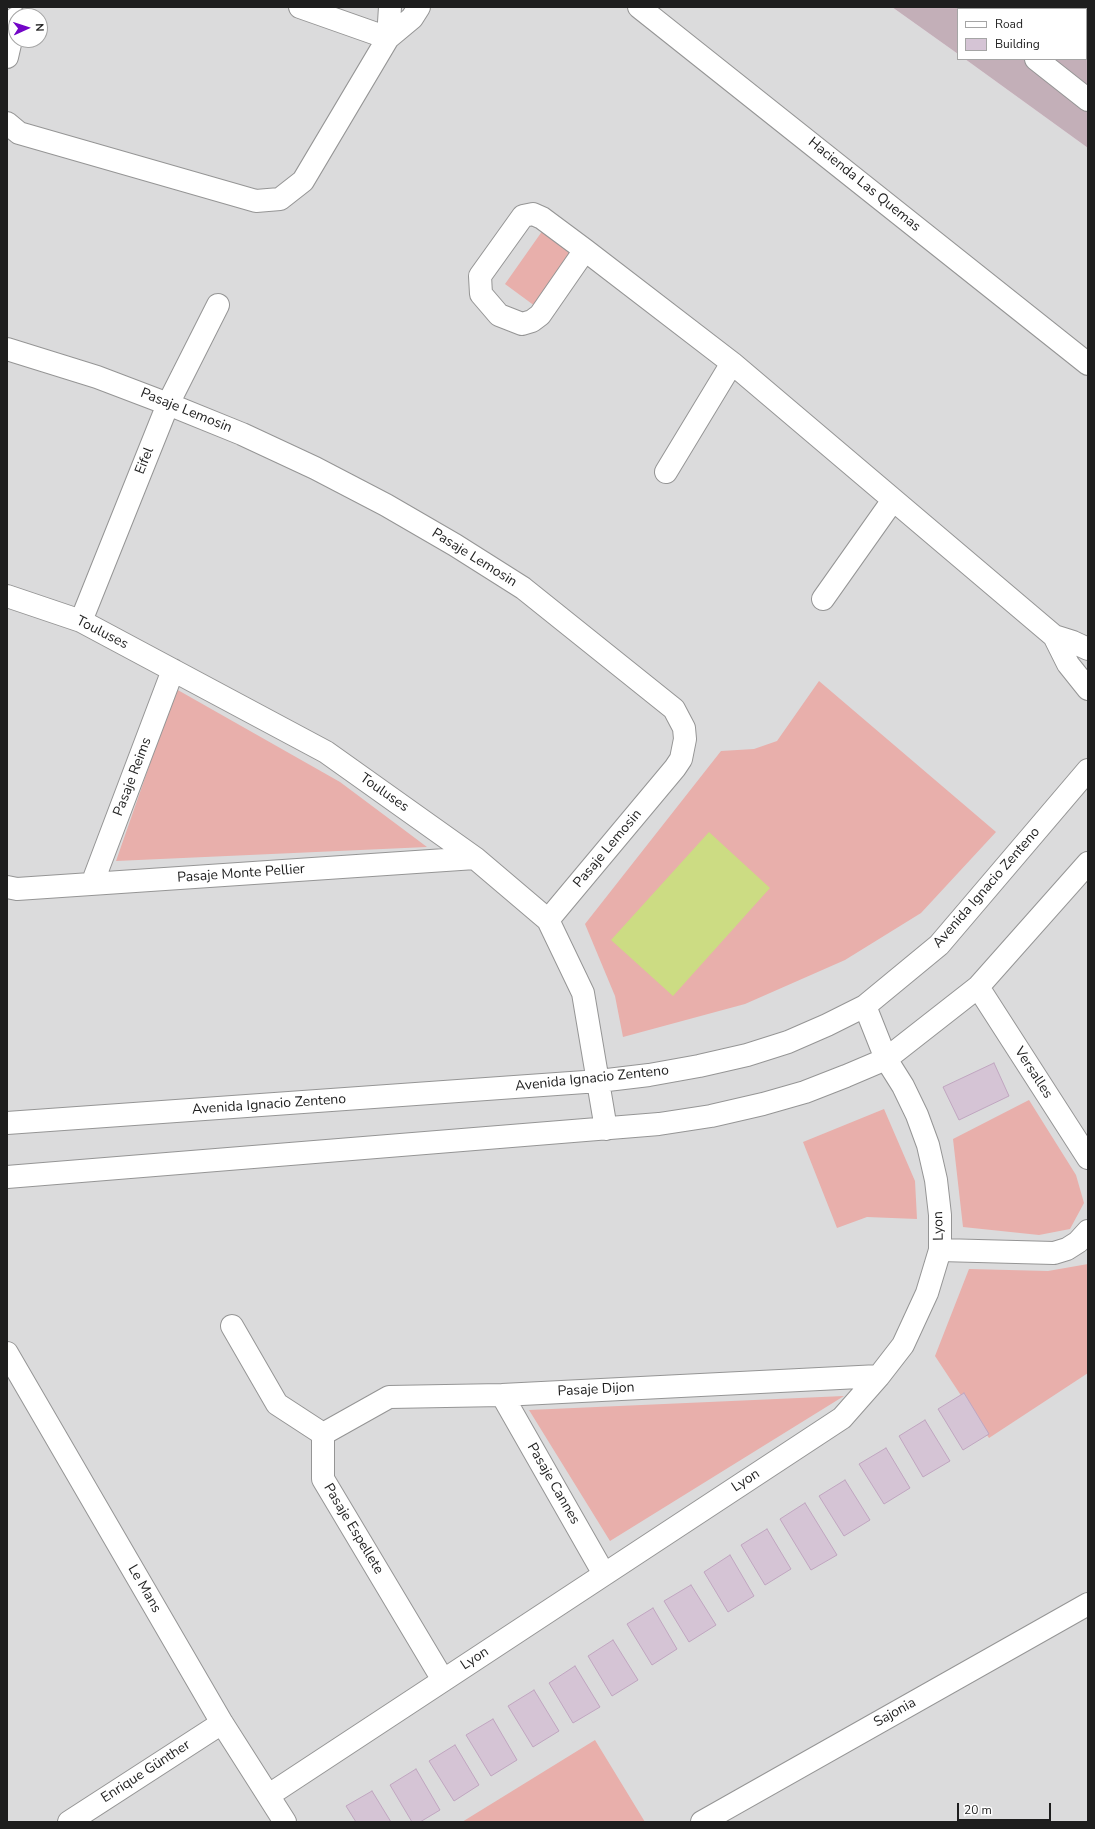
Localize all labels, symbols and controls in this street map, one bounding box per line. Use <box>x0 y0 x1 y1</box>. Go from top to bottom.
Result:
north arrow <box>8 8 48 48</box>
legend <box>957 8 1087 60</box>
text: Road <box>995 16 1023 32</box>
text: N <box>32 23 47 32</box>
text: Building <box>995 36 1040 52</box>
street label: Hacienda Las Quemas <box>804 134 924 236</box>
street label: Pasaje Lemosin <box>138 385 234 437</box>
street label: Eifel <box>132 445 158 477</box>
street label: Pasaje Lemosin <box>428 525 520 591</box>
street label: Touluses <box>73 613 131 653</box>
street label: Pasaje Reims <box>110 735 156 819</box>
street label: Touluses <box>356 770 412 816</box>
street label: Pasaje Lemosin <box>570 806 646 892</box>
street label: Avenida Ignacio Zenteno <box>930 824 1044 952</box>
street label: Pasaje Monte Pellier <box>177 861 305 887</box>
street label: Versalles <box>1010 1044 1056 1102</box>
street label: Avenida Ignacio Zenteno <box>514 1063 670 1095</box>
street label: Avenida Ignacio Zenteno <box>191 1091 347 1119</box>
street label: Lyon <box>930 1211 948 1241</box>
street label: Pasaje Dijon <box>557 1380 635 1400</box>
street label: Pasaje Cannes <box>523 1440 583 1528</box>
street label: Lyon <box>729 1466 763 1496</box>
street label: Pasaje Espellete <box>319 1481 387 1577</box>
street label: Le Mans <box>124 1562 164 1616</box>
street label: Lyon <box>458 1644 492 1674</box>
street label: Sajonia <box>871 1695 919 1731</box>
street label: Enrique Günther <box>98 1737 194 1807</box>
scale bar <box>959 1795 1053 1821</box>
text: 20 m <box>964 1802 992 1818</box>

